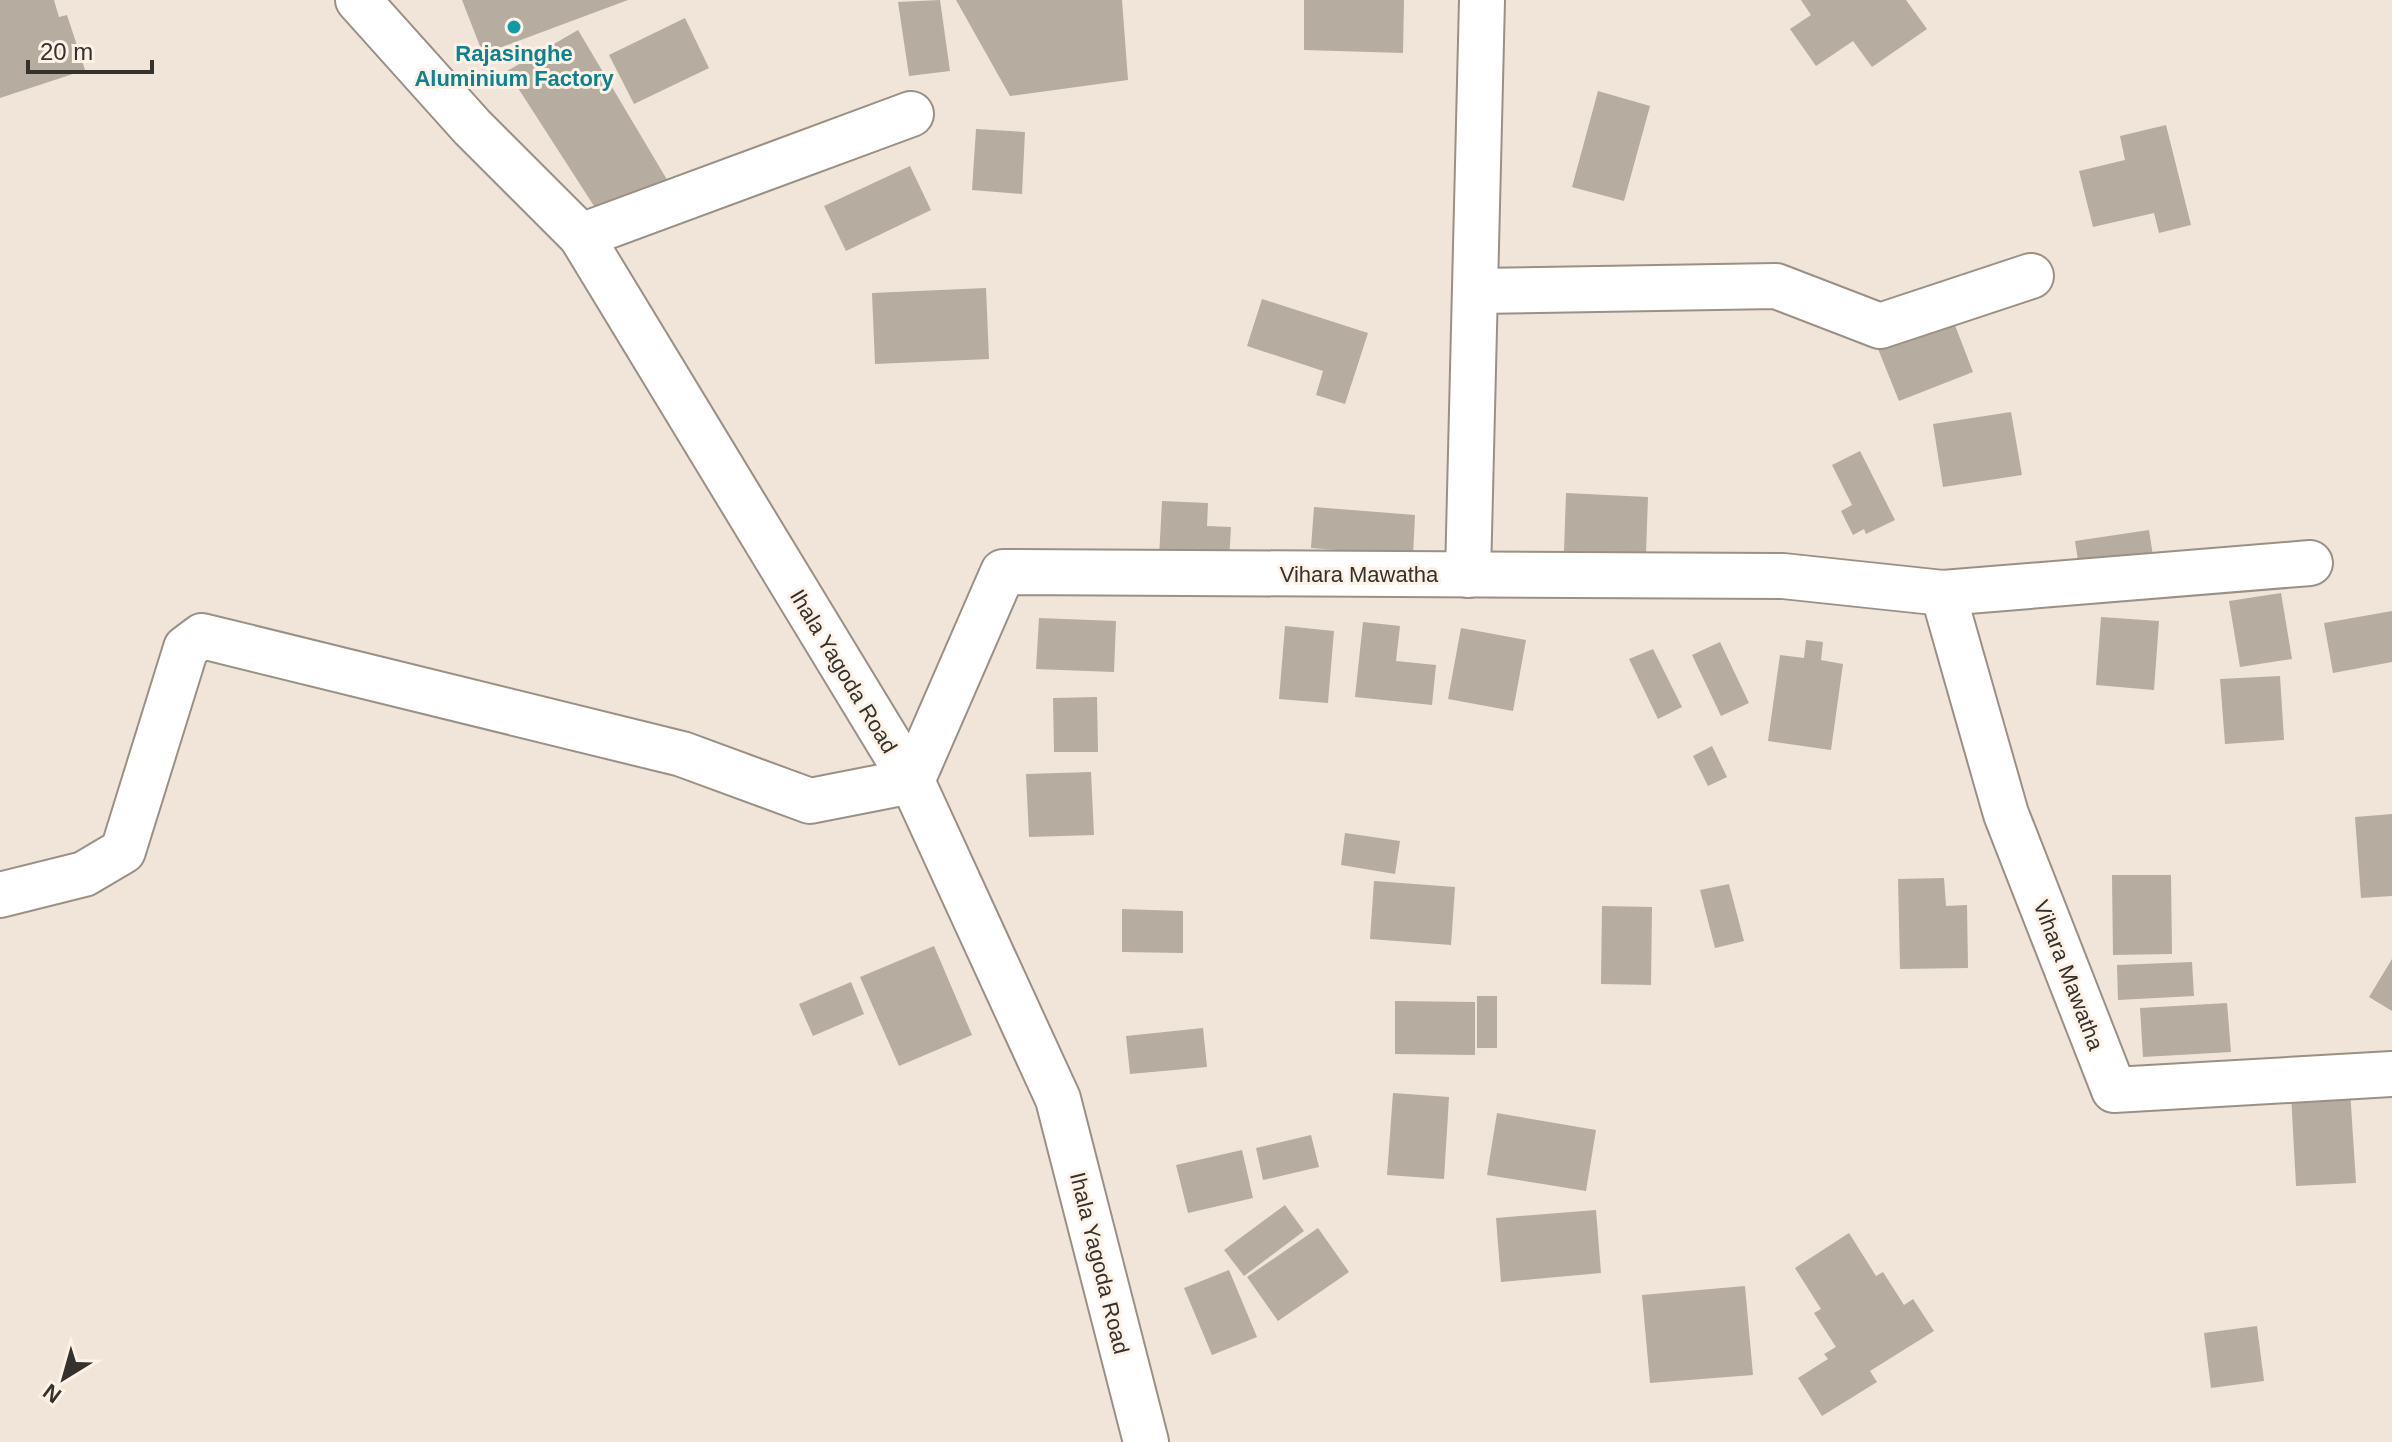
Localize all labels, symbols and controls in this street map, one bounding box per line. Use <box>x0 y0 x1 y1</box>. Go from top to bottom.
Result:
marker: Rajasinghe Aluminium Factory <box>505 18 523 36</box>
scale bar <box>28 24 152 74</box>
text: 20 m <box>40 38 93 65</box>
place label: Rajasinghe Aluminium Factory <box>414 41 614 91</box>
street label: Vihara Mawatha <box>1280 562 1439 587</box>
street label: Ihala Yagoda Road <box>785 585 902 758</box>
street label: Vihara Mawatha <box>2028 897 2109 1054</box>
street label: Ihala Yagoda Road <box>1065 1170 1134 1357</box>
north arrow <box>24 1338 104 1418</box>
text: N <box>38 1379 66 1408</box>

